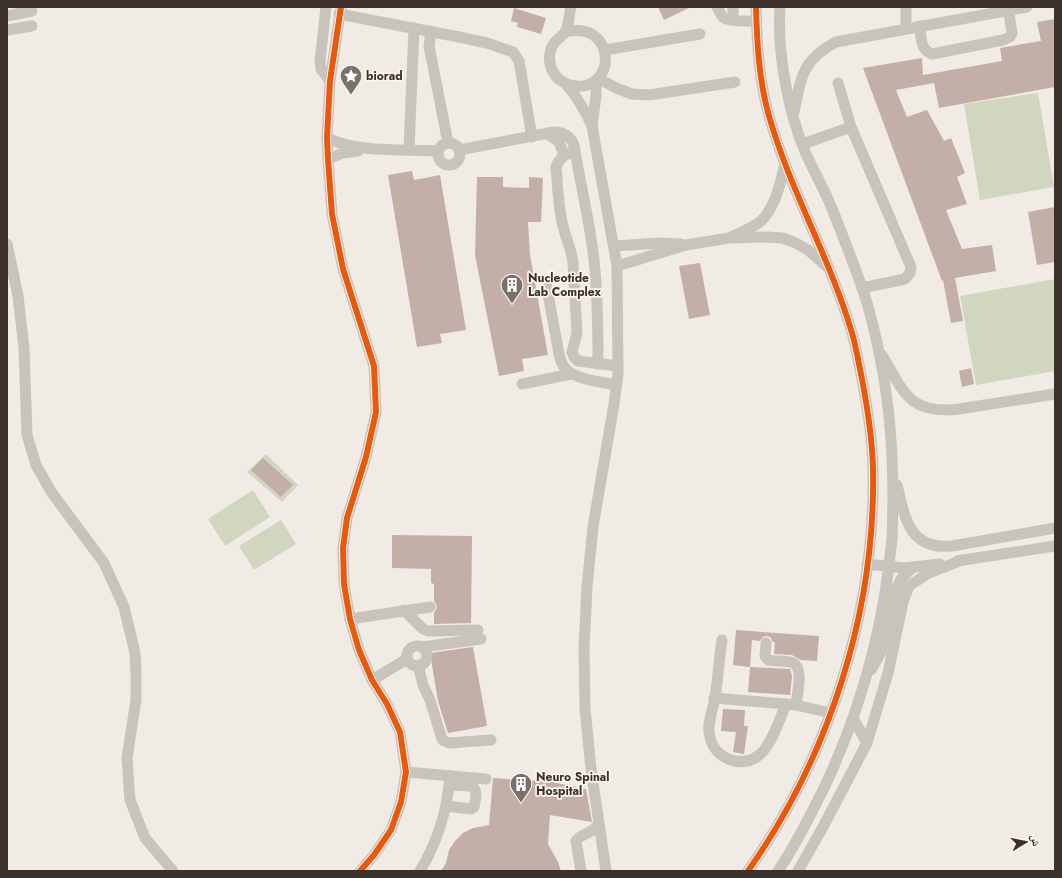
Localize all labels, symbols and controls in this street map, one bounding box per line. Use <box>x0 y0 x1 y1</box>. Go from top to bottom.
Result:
place icon: biorad <box>338 63 364 96</box>
place label: biorad <box>366 67 403 85</box>
place label: Nucleotide Lab Complex <box>528 269 601 301</box>
building icon: Nucleotide Lab Complex <box>499 272 525 305</box>
place label: Neuro Spinal Hospital <box>536 768 610 800</box>
building icon: Neuro Spinal Hospital <box>508 771 534 804</box>
north arrow <box>1006 822 1046 862</box>
text: ش <box>1027 833 1045 848</box>

